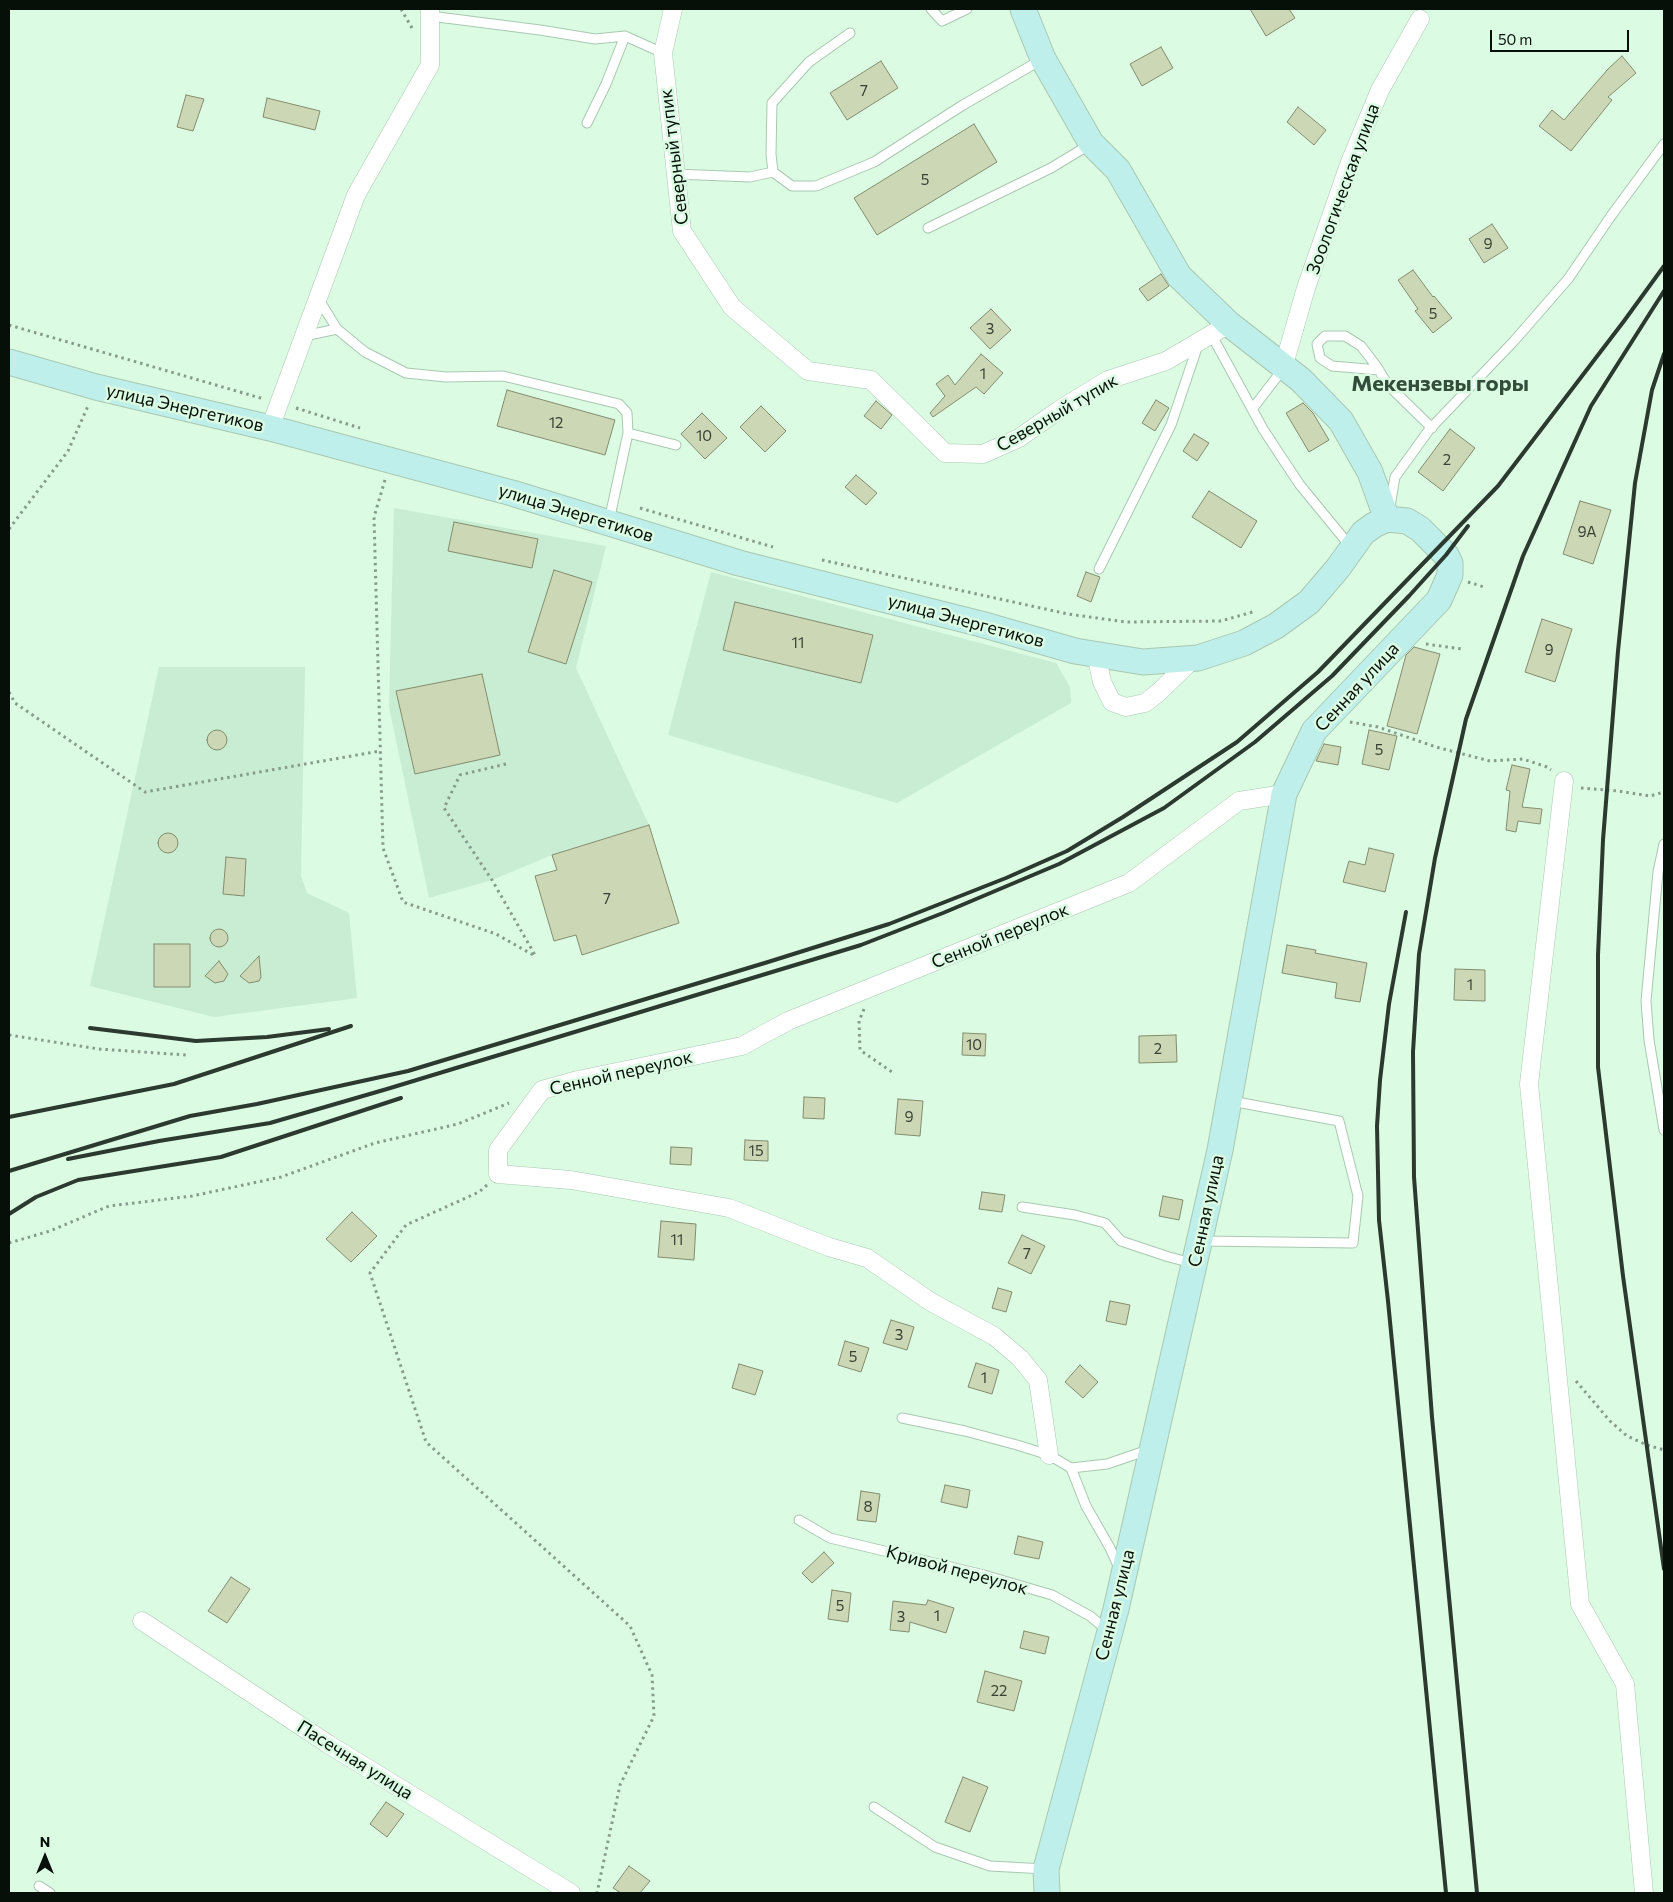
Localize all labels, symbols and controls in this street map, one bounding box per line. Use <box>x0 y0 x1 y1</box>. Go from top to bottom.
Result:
scale bar <box>1493 20 1632 52</box>
text: 50 m <box>1498 30 1532 48</box>
house number: 7 <box>860 82 868 100</box>
street label: Северный тупик <box>655 88 693 226</box>
street label: Зоологическая улица <box>1302 101 1384 277</box>
house number: 5 <box>921 171 929 189</box>
house number: 9 <box>1483 235 1493 253</box>
house number: 5 <box>1429 305 1437 323</box>
house number: 3 <box>986 320 994 338</box>
house number: 1 <box>980 365 986 383</box>
street label: Северный тупик <box>993 370 1121 456</box>
district label: Мекензевы горы <box>1351 371 1529 397</box>
street label: улица Энергетиков <box>104 379 266 437</box>
house number: 12 <box>549 414 563 432</box>
house number: 10 <box>696 427 712 445</box>
house number: 2 <box>1443 451 1451 469</box>
street label: улица Энергетиков <box>496 479 656 547</box>
house number: 9А <box>1577 523 1597 541</box>
street label: улица Энергетиков <box>886 590 1046 652</box>
house number: 11 <box>792 634 804 652</box>
street label: Сенная улица <box>1310 638 1404 736</box>
house number: 9 <box>1544 641 1554 659</box>
house number: 5 <box>1375 741 1383 759</box>
house number: 7 <box>603 890 611 908</box>
street label: Сенной переулок <box>928 899 1072 973</box>
house number: 1 <box>1467 976 1473 994</box>
house number: 10 <box>966 1036 982 1054</box>
house number: 2 <box>1154 1040 1162 1058</box>
street label: Сенной переулок <box>547 1046 695 1100</box>
house number: 9 <box>904 1108 914 1126</box>
house number: 15 <box>748 1142 764 1160</box>
street label: Сенная улица <box>1184 1153 1228 1269</box>
house number: 11 <box>671 1231 683 1249</box>
house number: 7 <box>1023 1245 1031 1263</box>
house number: 3 <box>895 1326 903 1344</box>
house number: 5 <box>849 1348 857 1366</box>
house number: 1 <box>981 1369 987 1387</box>
house number: 8 <box>863 1498 873 1516</box>
street label: Кривой переулок <box>884 1541 1030 1599</box>
street label: Сенная улица <box>1091 1547 1139 1663</box>
house number: 5 <box>836 1597 844 1615</box>
house number: 1 <box>934 1607 940 1625</box>
house number: 3 <box>897 1608 905 1626</box>
house number: 22 <box>991 1682 1007 1700</box>
street label: Пасечная улица <box>293 1716 417 1804</box>
north arrow <box>20 1832 70 1882</box>
text: N <box>40 1833 50 1850</box>

